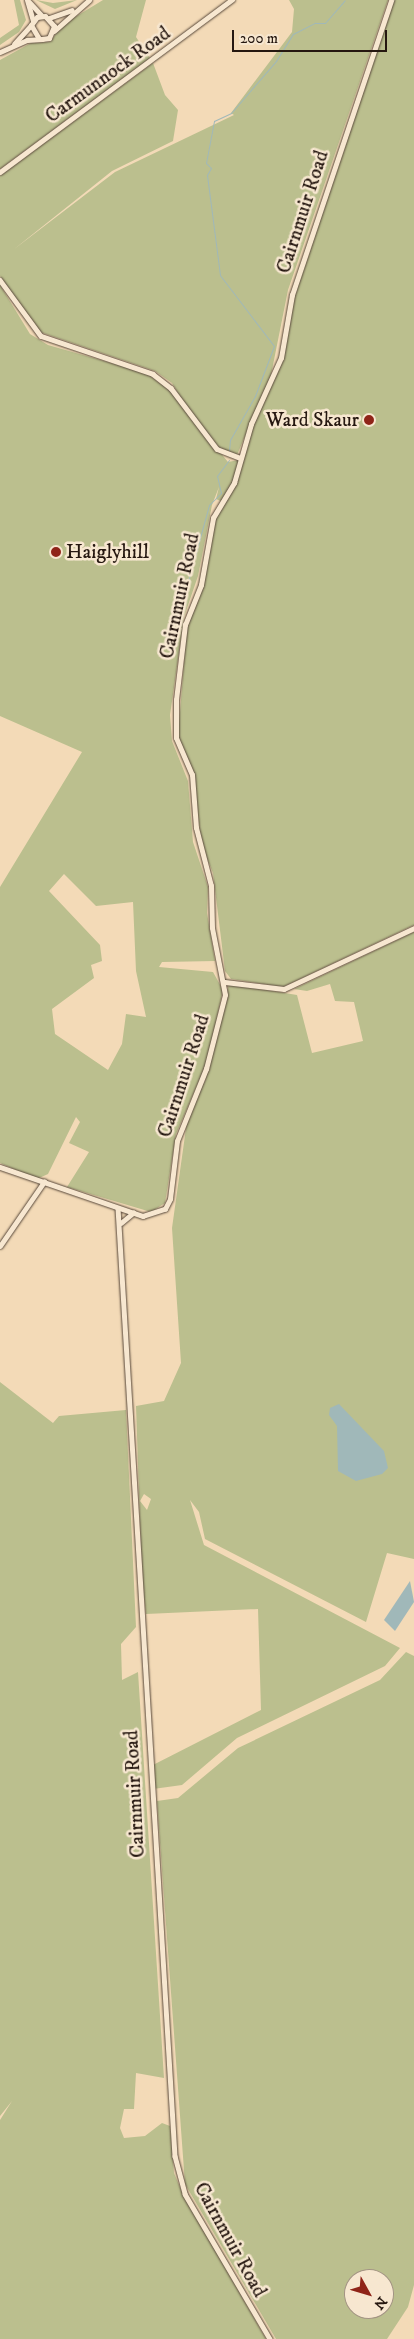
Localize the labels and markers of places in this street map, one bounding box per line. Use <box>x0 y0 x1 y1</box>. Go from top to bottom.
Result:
place label: Ward Skaur <box>266 408 359 432</box>
marker: Ward Skaur <box>363 414 375 426</box>
place label: Haiglyhill <box>66 540 149 564</box>
marker: Haiglyhill <box>50 546 62 558</box>

